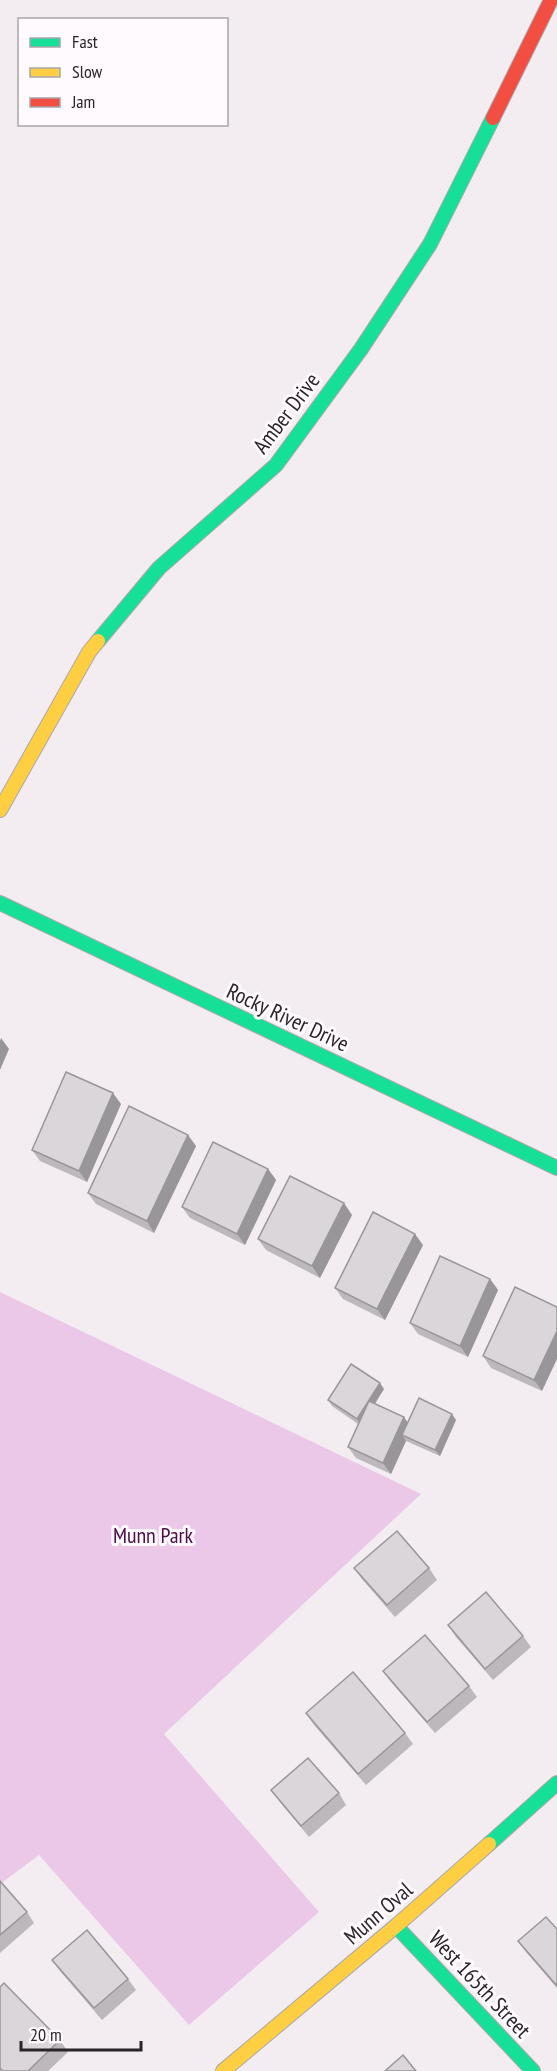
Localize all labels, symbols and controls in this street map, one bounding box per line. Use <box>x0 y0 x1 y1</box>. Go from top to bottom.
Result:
legend <box>18 18 228 126</box>
text: Fast <box>72 30 98 53</box>
text: Slow <box>72 60 103 83</box>
text: Jam <box>71 90 95 113</box>
street label: Amber Drive <box>247 367 325 459</box>
street label: Rocky River Drive <box>222 977 354 1057</box>
park label: Munn Park <box>113 1521 194 1549</box>
street label: Munn Oval <box>338 1875 419 1950</box>
street label: West 165th Street <box>423 1924 537 2044</box>
scale bar <box>21 2014 141 2052</box>
text: 20 m <box>30 2023 62 2046</box>

